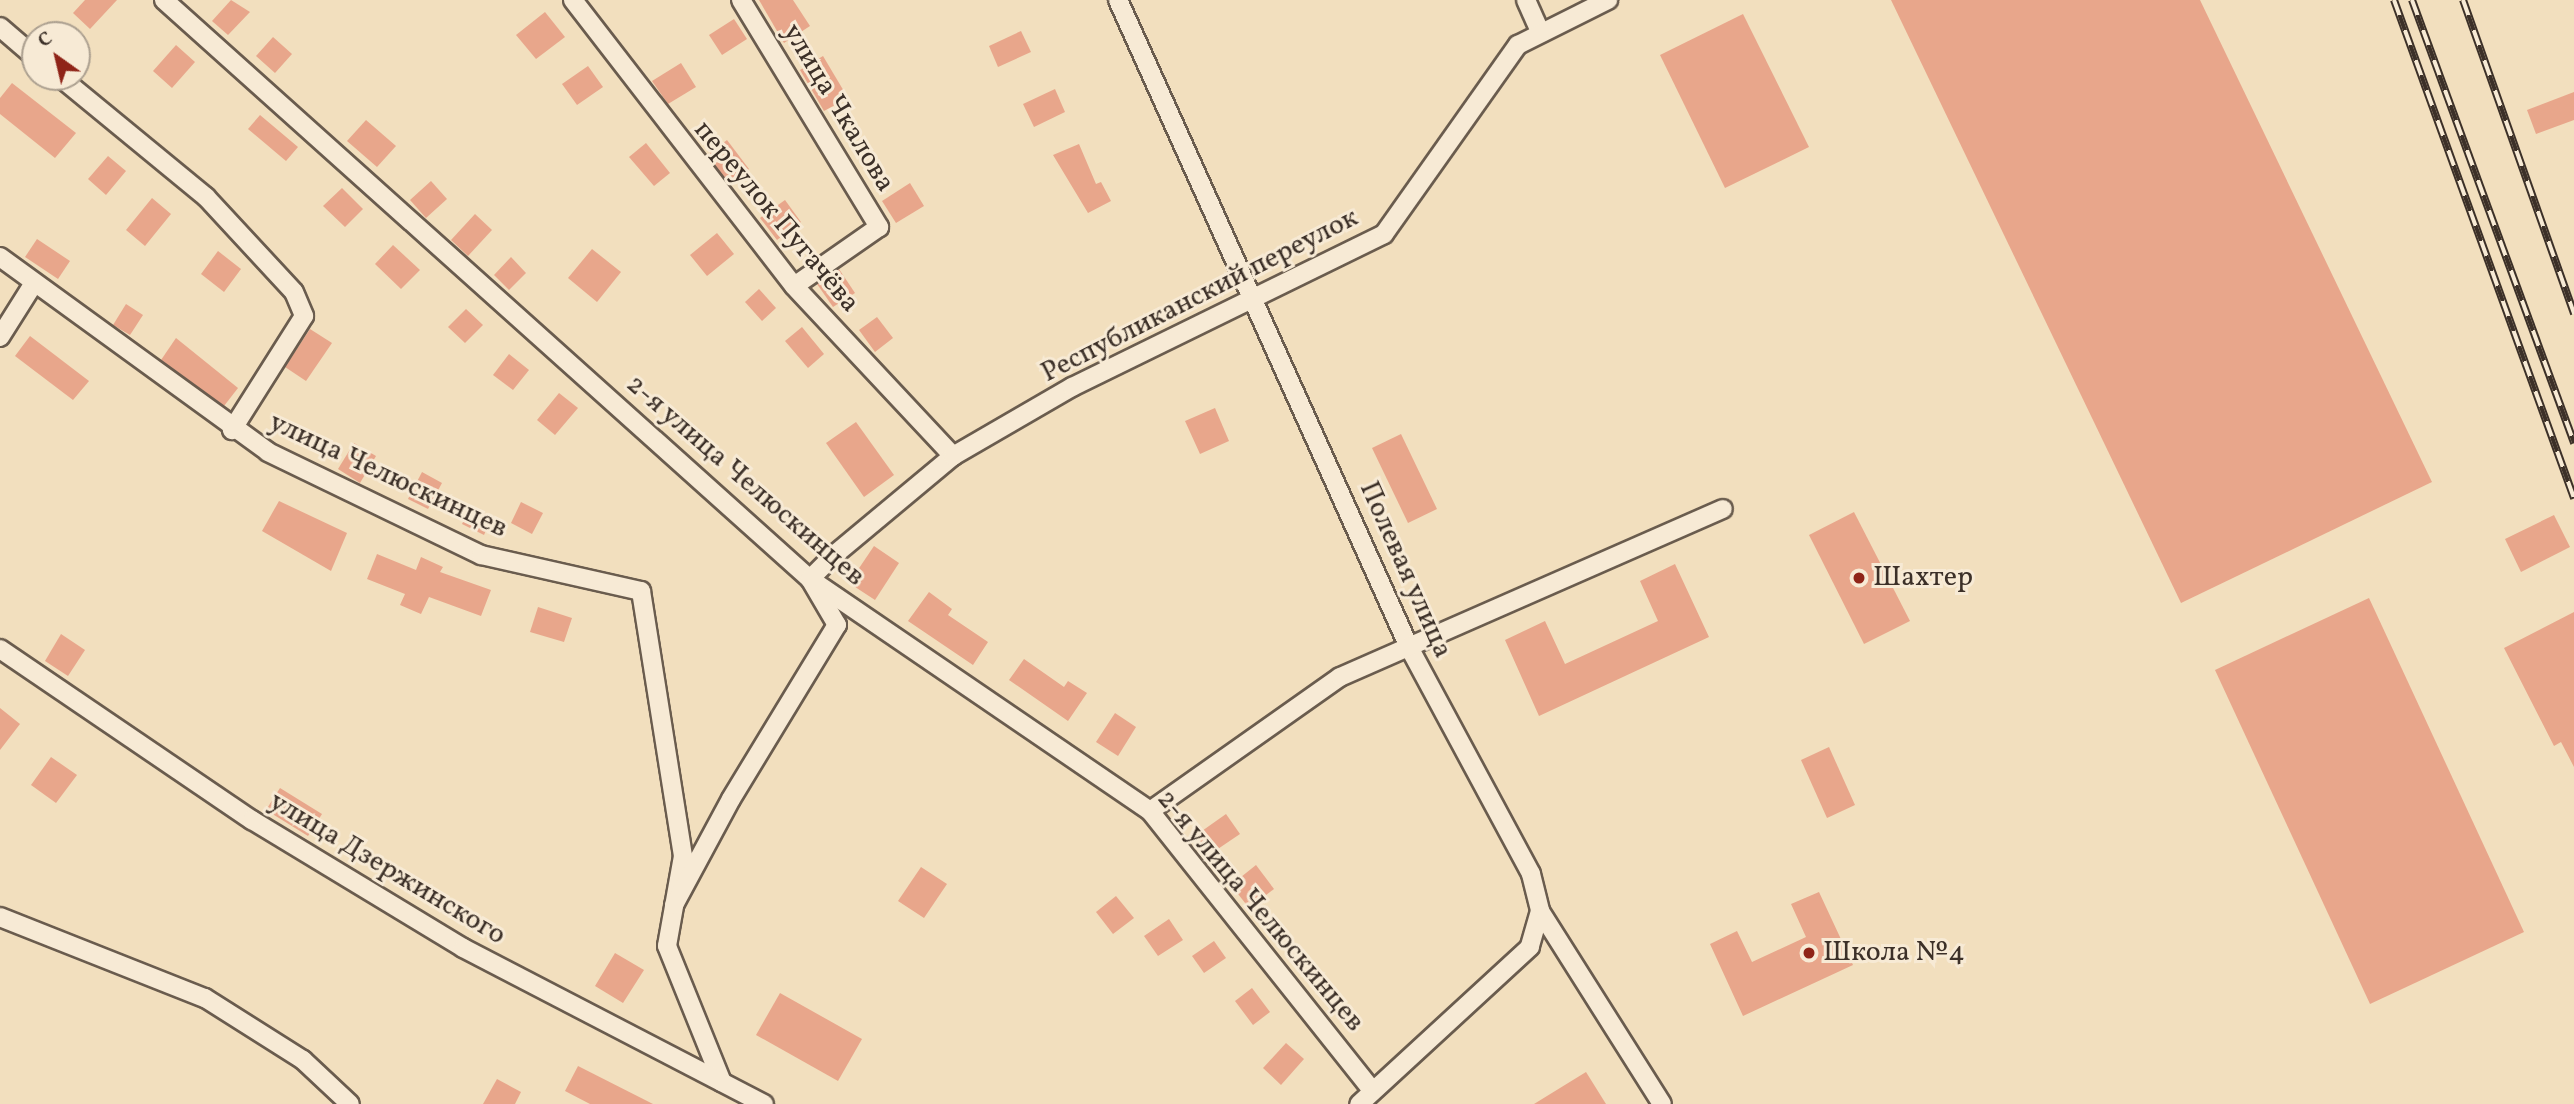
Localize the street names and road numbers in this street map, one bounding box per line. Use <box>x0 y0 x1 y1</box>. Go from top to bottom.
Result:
street label: улица Чкалова <box>775 18 901 198</box>
street label: переулок Пугачёва <box>686 114 866 320</box>
street label: Республиканский переулок <box>1036 201 1364 391</box>
street label: 2-я улица Челюскинцев <box>618 368 872 594</box>
street label: улица Челюскинцев <box>263 406 513 546</box>
street label: Полевая улица <box>1351 476 1459 664</box>
street label: 2-я улица Челюскинцев <box>1149 783 1371 1039</box>
street label: улица Дзержинского <box>263 785 511 953</box>

